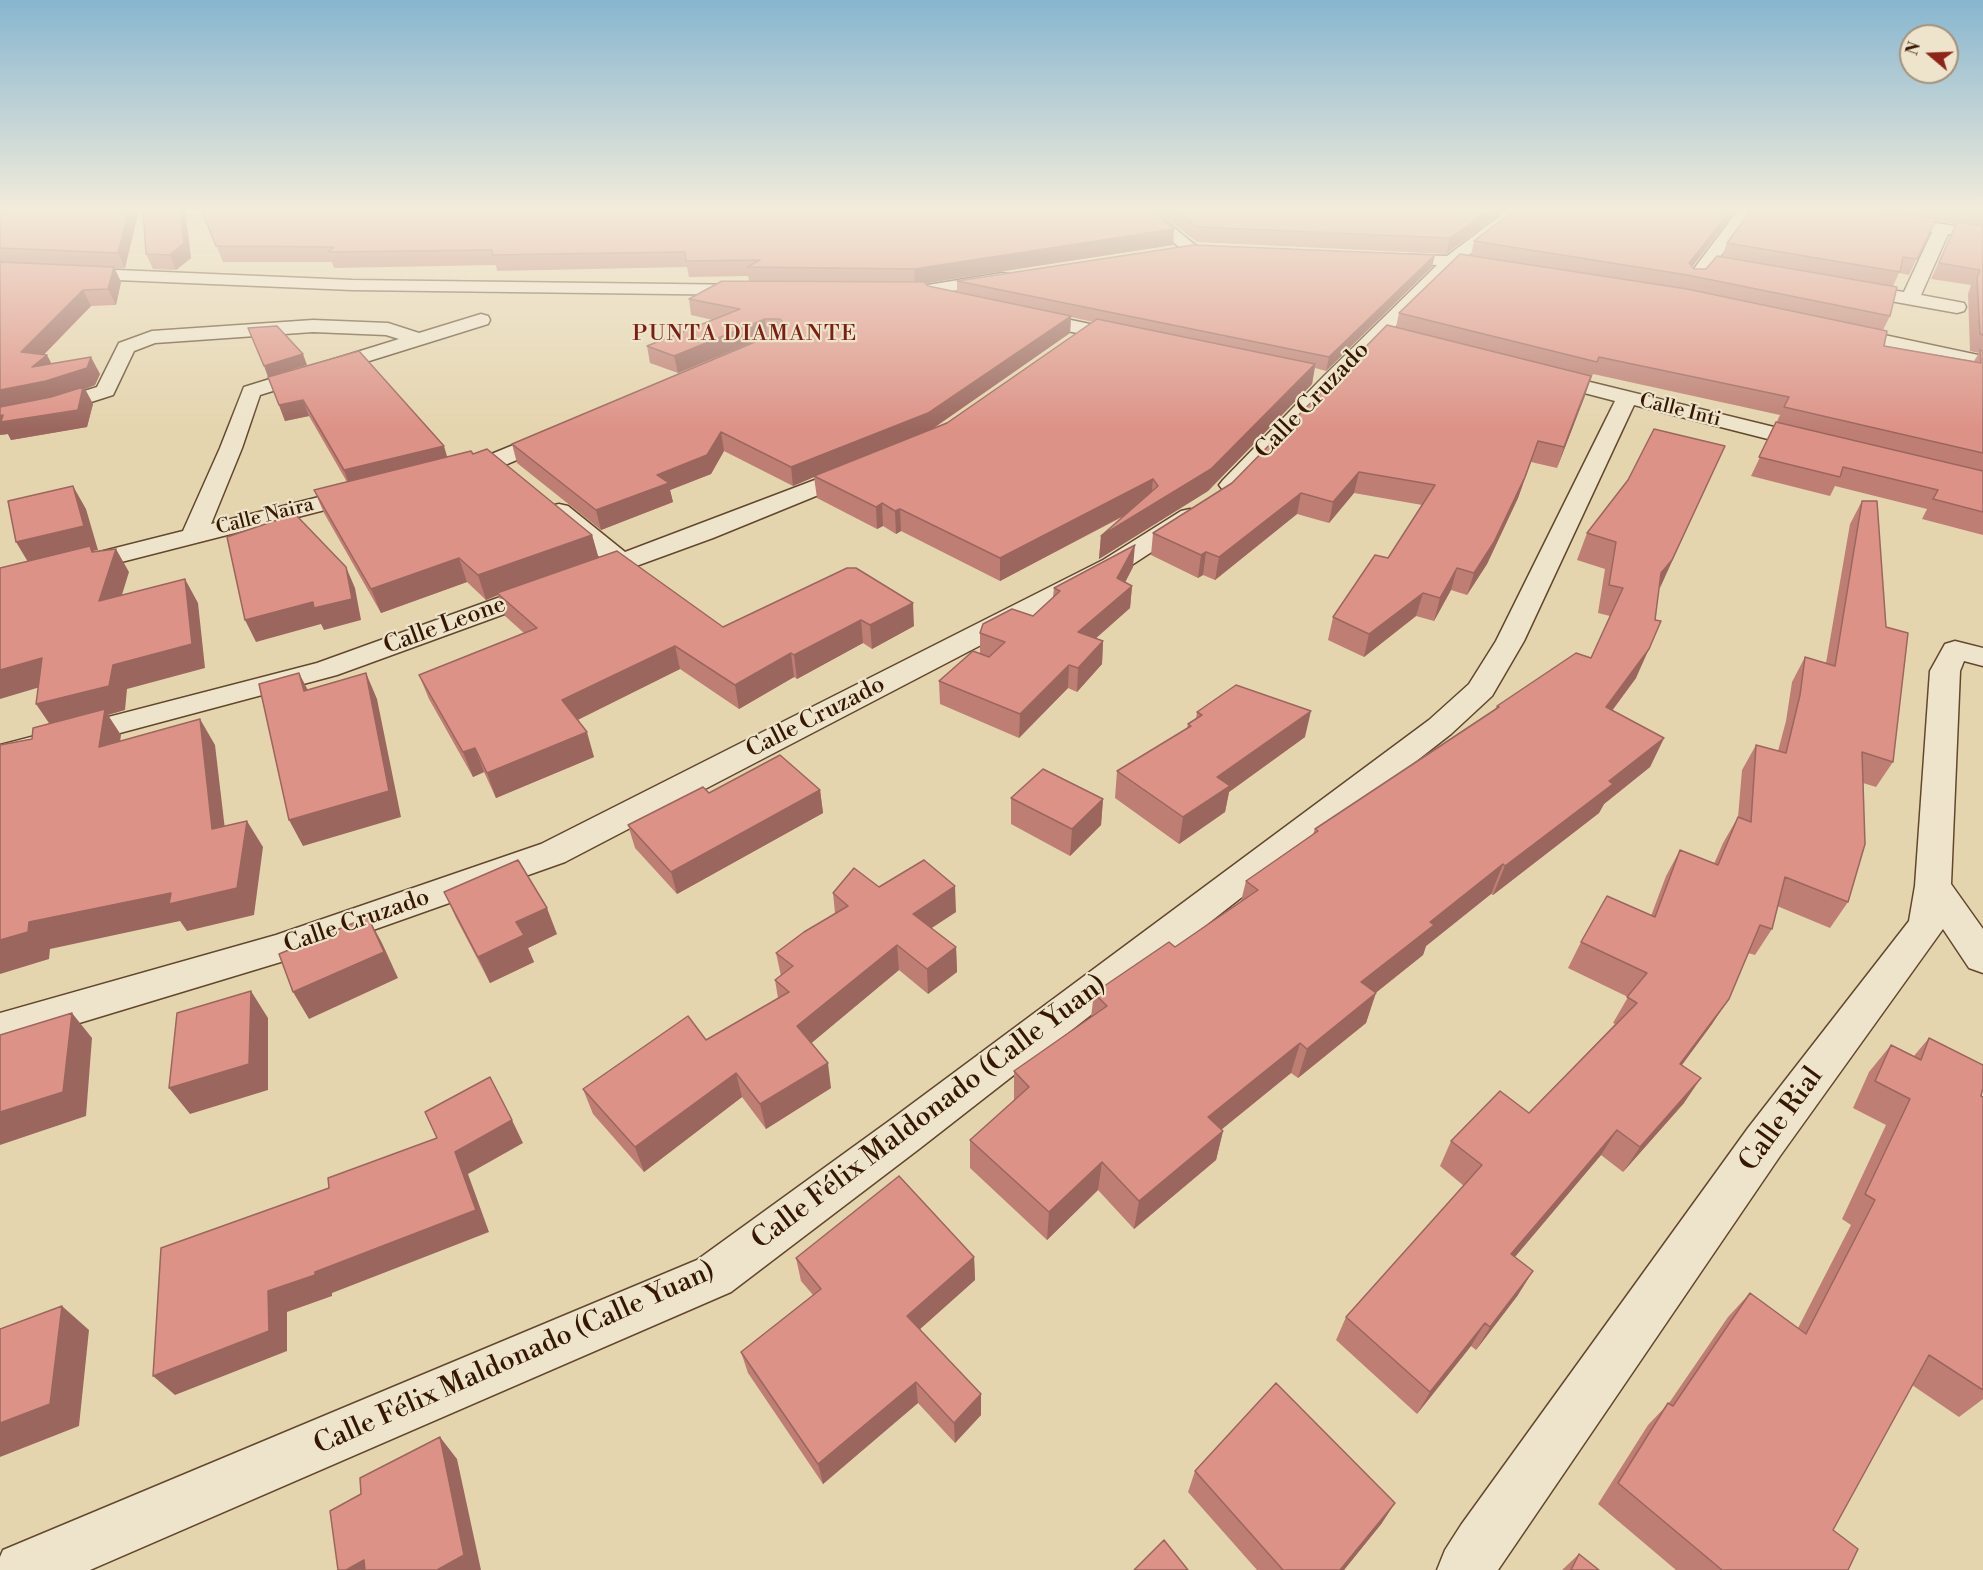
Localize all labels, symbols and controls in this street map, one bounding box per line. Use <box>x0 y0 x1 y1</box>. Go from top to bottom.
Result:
north arrow <box>1899 24 1959 84</box>
text: N <box>1902 40 1925 58</box>
district label: PUNTA DIAMANTE <box>632 322 858 348</box>
street label: Calle Cruzado <box>1250 336 1376 466</box>
street label: Calle Inti <box>1637 389 1723 433</box>
street label: Calle Naira <box>214 493 316 541</box>
street label: Calle Leone <box>380 591 510 661</box>
street label: Calle Cruzado <box>742 671 890 765</box>
street label: Calle Cruzado <box>281 884 433 960</box>
street label: Calle Félix Maldonado (Calle Yuan) <box>746 968 1114 1258</box>
street label: Calle Rial <box>1733 1061 1831 1179</box>
street label: Calle Félix Maldonado (Calle Yuan) <box>309 1255 721 1463</box>

